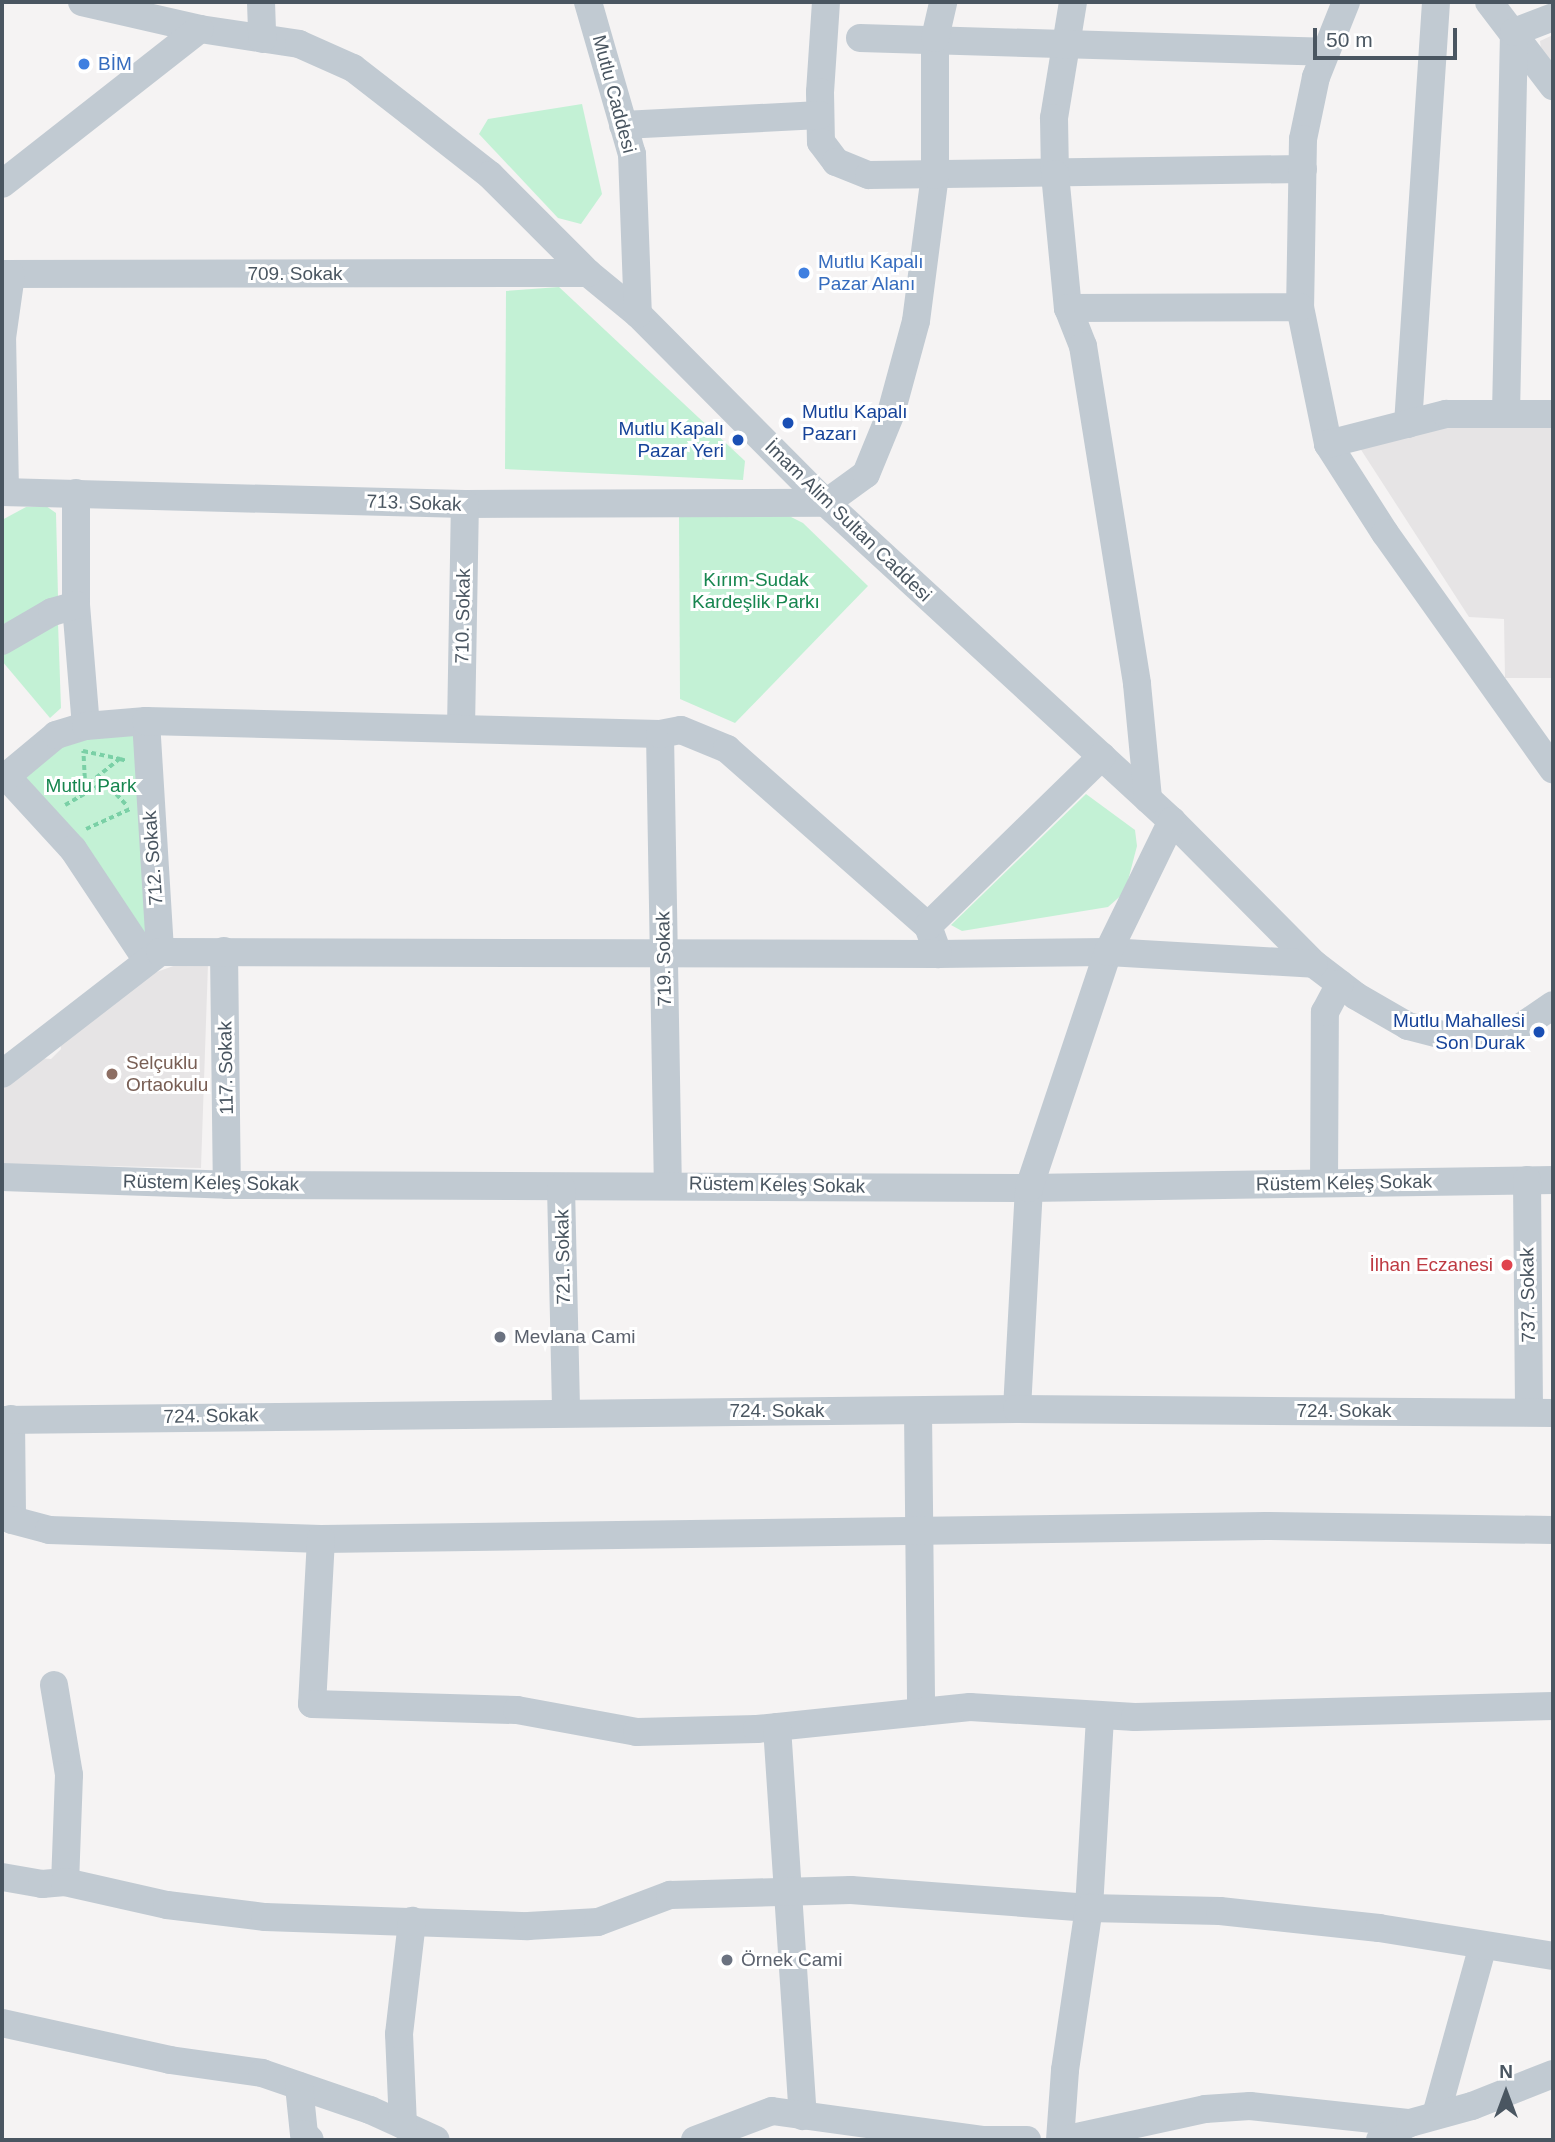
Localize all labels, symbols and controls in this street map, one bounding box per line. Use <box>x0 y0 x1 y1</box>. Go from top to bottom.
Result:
scale bar <box>1317 14 1460 58</box>
text: 50 m <box>1326 28 1373 51</box>
street label: Mutlu Caddesi <box>587 32 641 156</box>
place label: BİM <box>98 53 132 75</box>
marker: BİM <box>76 56 92 72</box>
place label: Mutlu Kapalı Pazar Alanı <box>818 251 924 295</box>
street label: 709. Sokak <box>247 263 343 285</box>
marker: Mutlu Kapalı Pazar Alanı <box>796 265 812 281</box>
place label: Mutlu Kapalı Pazarı <box>802 401 908 445</box>
marker: Mutlu Kapalı Pazarı <box>780 415 796 431</box>
place label: Mutlu Kapalı Pazar Yeri <box>618 418 724 462</box>
marker: Mutlu Kapalı Pazar Yeri <box>730 432 746 448</box>
street label: İmam Alim Sultan Caddesi <box>760 435 936 607</box>
street label: 713. Sokak <box>366 490 462 516</box>
street label: 710. Sokak <box>451 568 475 664</box>
park label: Kırım-Sudak Kardeşlik Parkı <box>692 569 820 613</box>
park label: Mutlu Park <box>46 775 136 797</box>
street label: 712. Sokak <box>138 810 168 906</box>
street label: 719. Sokak <box>652 911 676 1007</box>
place label: Mutlu Mahallesi Son Durak <box>1393 1010 1525 1054</box>
street label: 117. Sokak <box>214 1021 238 1115</box>
marker: Mutlu Mahallesi Son Durak <box>1531 1024 1547 1040</box>
place label: Selçuklu Ortaokulu <box>126 1052 208 1096</box>
marker: Selçuklu Ortaokulu <box>104 1066 120 1082</box>
street label: Rüstem Keleş Sokak <box>123 1170 299 1196</box>
street label: Rüstem Keleş Sokak <box>1256 1170 1432 1196</box>
street label: Rüstem Keleş Sokak <box>689 1172 865 1198</box>
street label: 721. Sokak <box>551 1209 575 1305</box>
street label: 737. Sokak <box>1516 1247 1540 1343</box>
place label: İlhan Eczanesi <box>1369 1254 1493 1276</box>
marker: İlhan Eczanesi <box>1499 1257 1515 1273</box>
place label: Mevlana Cami <box>514 1326 635 1348</box>
marker: Mevlana Cami <box>492 1329 508 1345</box>
street label: 724. Sokak <box>729 1400 825 1422</box>
street label: 724. Sokak <box>1296 1400 1392 1422</box>
street label: 724. Sokak <box>163 1404 259 1428</box>
place label: Örnek Cami <box>741 1949 842 1971</box>
marker: Örnek Cami <box>719 1952 735 1968</box>
north arrow <box>1471 2058 1541 2128</box>
text: N <box>1499 2061 1513 2082</box>

